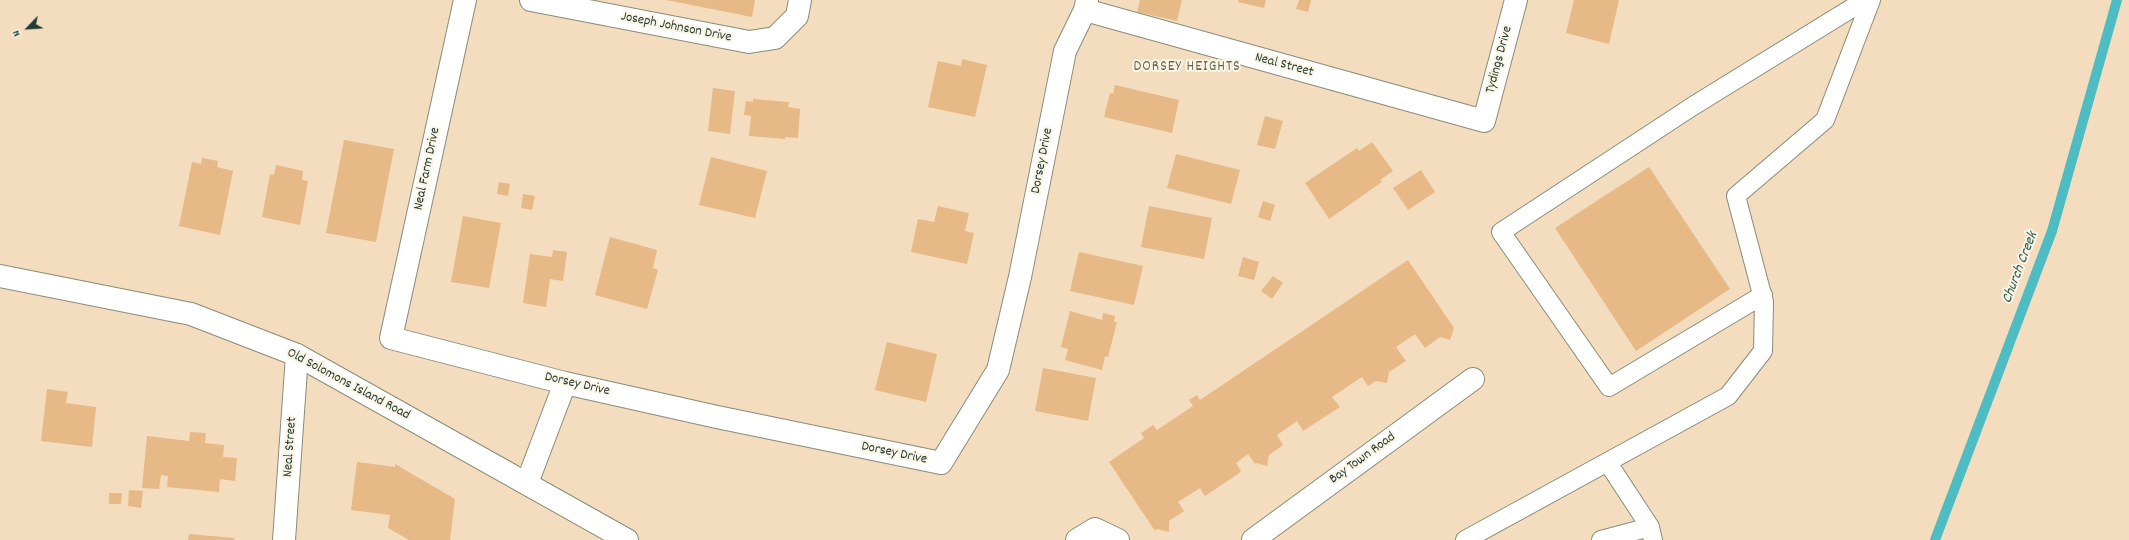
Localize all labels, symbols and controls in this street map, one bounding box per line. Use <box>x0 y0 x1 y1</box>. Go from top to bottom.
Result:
north arrow <box>8 8 48 48</box>
street label: Joseph Johnson Drive <box>619 9 733 47</box>
street label: Tydings Drive <box>1483 24 1517 96</box>
text: N <box>9 27 26 39</box>
street label: Neal Street <box>1253 50 1315 82</box>
district label: DORSEY HEIGHTS <box>1133 59 1241 77</box>
street label: Neal Farm Drive <box>411 126 445 212</box>
street label: Dorsey Drive <box>1028 127 1058 195</box>
water label: Church Creek <box>1999 230 2043 306</box>
street label: Old Solomons Island Road <box>284 345 412 425</box>
street label: Dorsey Drive <box>543 369 611 401</box>
street label: Neal Street <box>281 416 301 478</box>
street label: Bay Town Road <box>1327 429 1399 489</box>
street label: Dorsey Drive <box>860 439 928 469</box>

